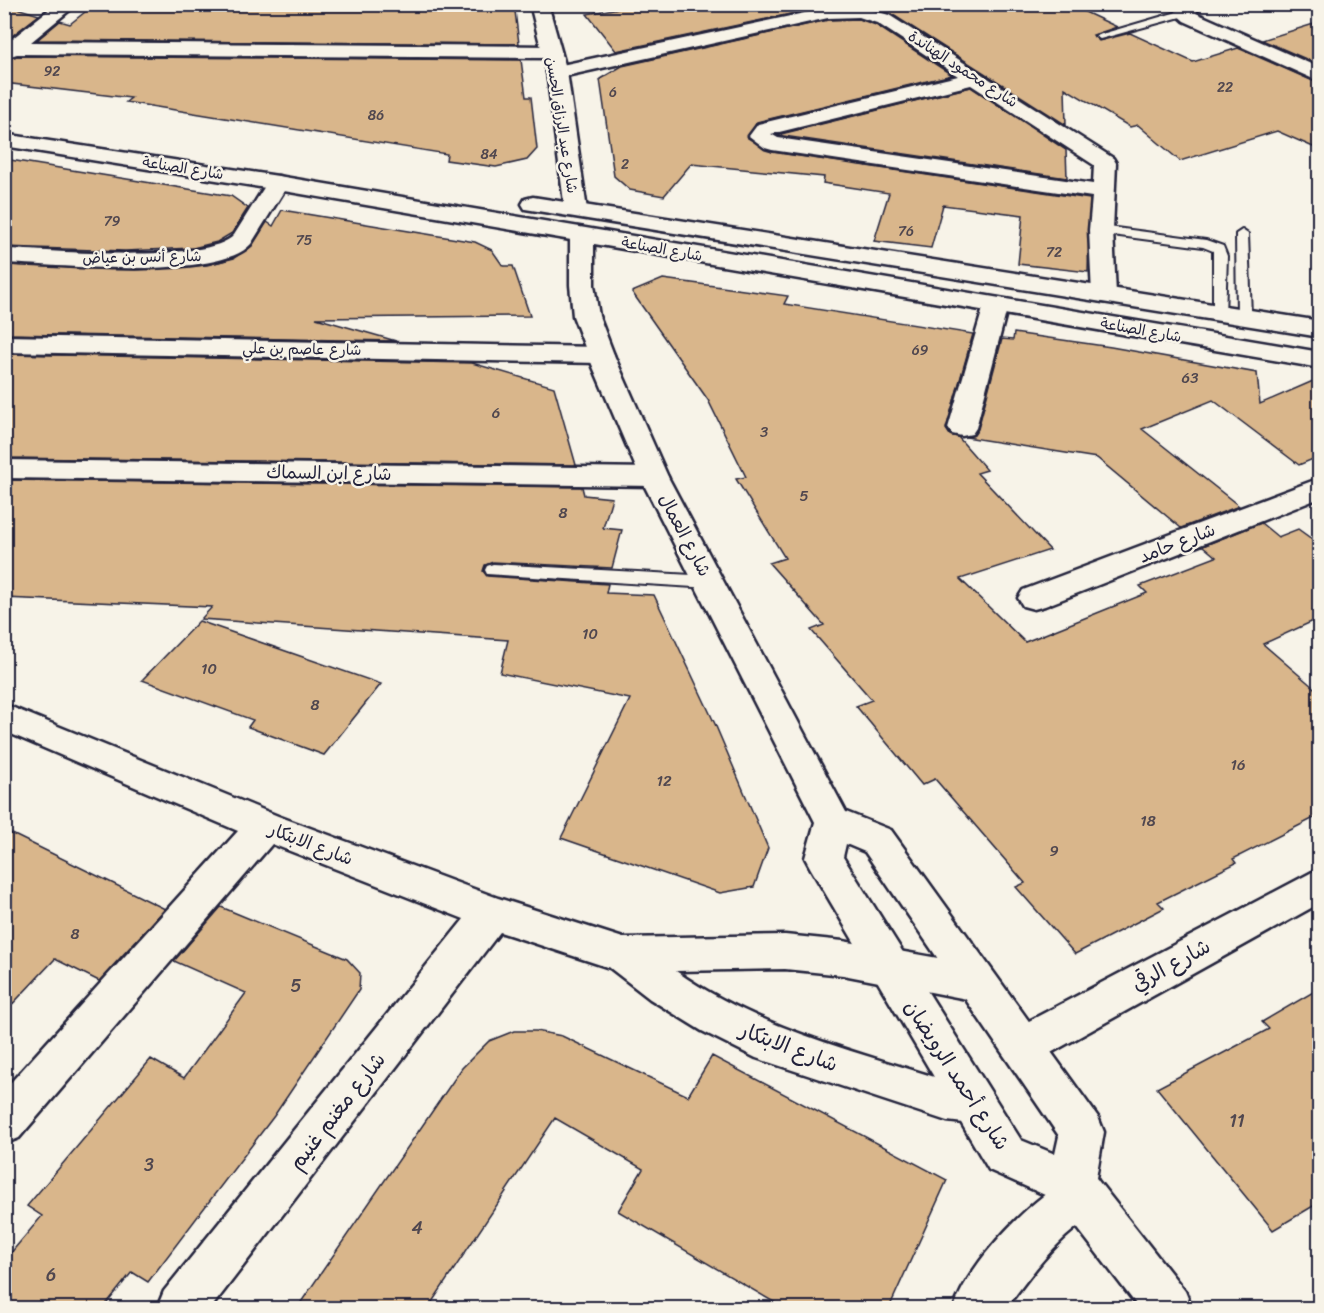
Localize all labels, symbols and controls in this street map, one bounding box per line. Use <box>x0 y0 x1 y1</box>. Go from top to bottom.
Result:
street label: شارع محمود الهناندة <box>903 24 1023 114</box>
street label: شارع عبد الرزاق الحسن <box>538 55 586 195</box>
house number: 92 <box>44 59 60 84</box>
house number: 22 <box>1217 75 1233 100</box>
house number: 6 <box>609 80 617 105</box>
house number: 86 <box>368 103 384 128</box>
house number: 84 <box>480 142 498 167</box>
street label: شارع الصناعة <box>141 149 225 187</box>
house number: 2 <box>621 152 629 177</box>
house number: 79 <box>104 209 121 234</box>
house number: 76 <box>898 219 914 244</box>
house number: 75 <box>296 228 313 253</box>
street label: شارع الصناعة <box>619 229 705 269</box>
house number: 72 <box>1046 240 1062 265</box>
street label: شارع أنس بن عياض <box>82 243 202 271</box>
street label: شارع الصناعة <box>1098 310 1184 350</box>
street label: شارع عاصم بن علي <box>242 335 362 363</box>
house number: 69 <box>912 338 929 363</box>
house number: 63 <box>1182 365 1198 391</box>
house number: 6 <box>492 400 500 426</box>
house number: 3 <box>760 419 768 445</box>
street label: شارع ابن السماك <box>266 456 392 490</box>
house number: 5 <box>799 483 809 509</box>
street label: شارع العمال <box>650 488 720 582</box>
house number: 8 <box>558 500 568 526</box>
street label: شارع حامد <box>1134 514 1220 572</box>
house number: 10 <box>582 621 598 647</box>
house number: 10 <box>201 656 217 682</box>
house number: 8 <box>310 692 320 718</box>
house number: 16 <box>1231 752 1245 778</box>
house number: 12 <box>656 768 672 794</box>
house number: 18 <box>1140 808 1156 834</box>
street label: شارع الابتكار <box>262 813 358 875</box>
house number: 9 <box>1049 838 1059 864</box>
house number: 8 <box>70 921 80 947</box>
street label: شارع الرقي <box>1124 928 1218 1002</box>
house number: 5 <box>291 970 302 1002</box>
street label: شارع أحمد الرويضان <box>894 992 1020 1158</box>
street label: شارع الابتكار <box>732 1010 844 1083</box>
street label: شارع مغنم غنيم <box>278 1043 396 1179</box>
house number: 11 <box>1229 1105 1245 1137</box>
house number: 3 <box>144 1149 154 1181</box>
house number: 4 <box>411 1212 423 1244</box>
house number: 6 <box>46 1259 56 1291</box>

